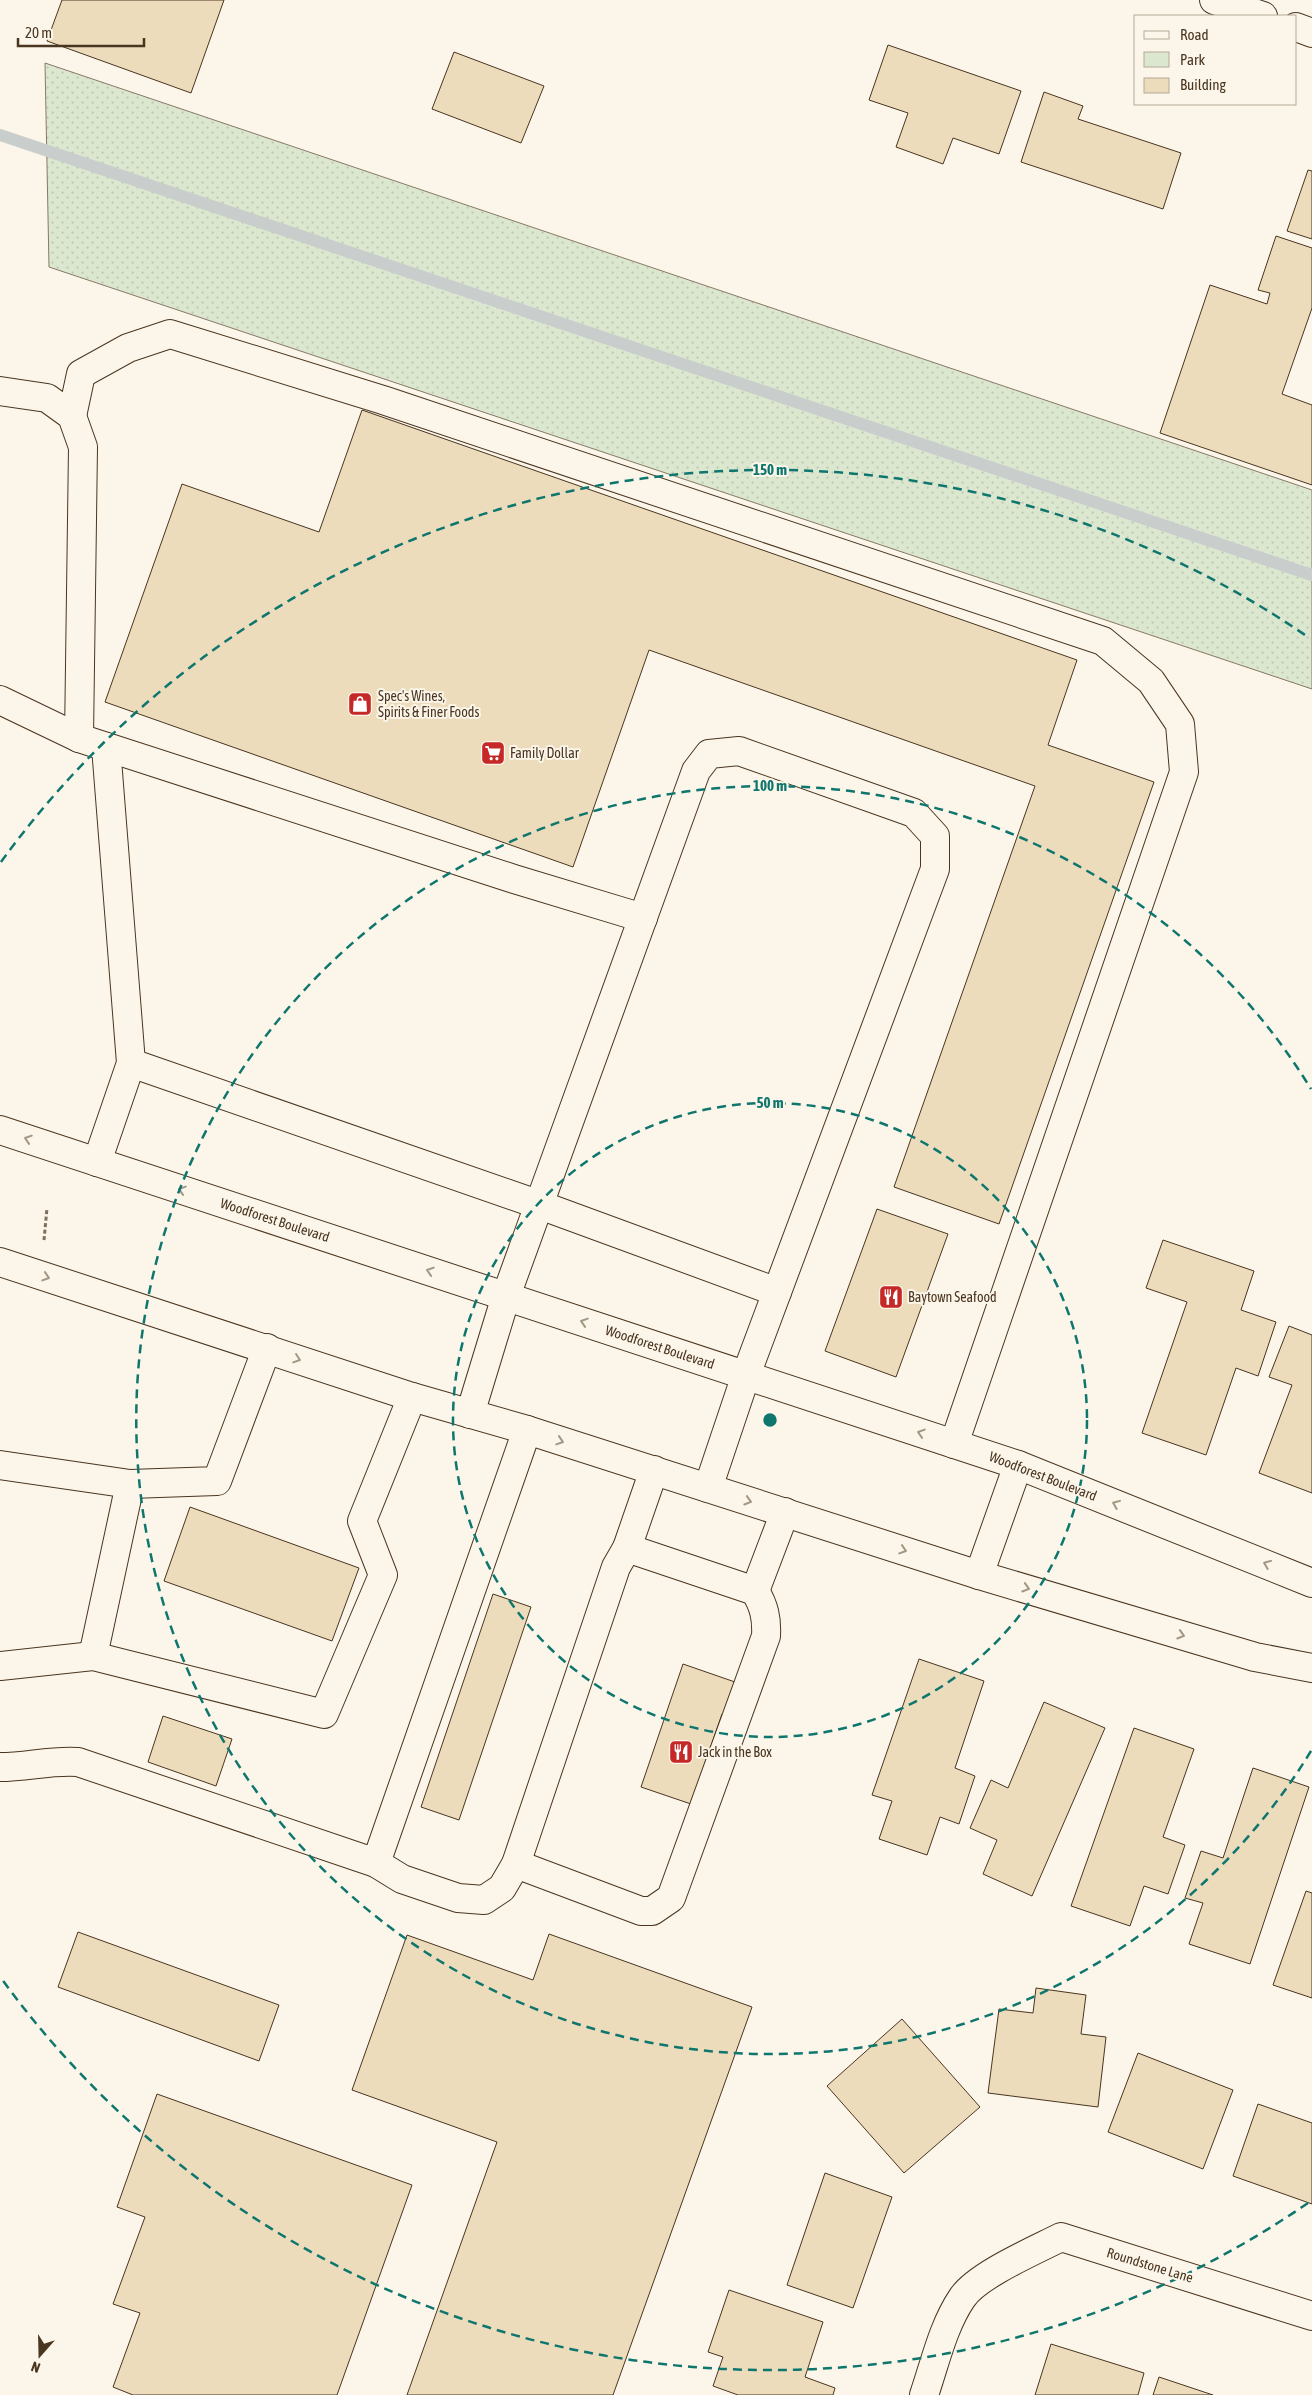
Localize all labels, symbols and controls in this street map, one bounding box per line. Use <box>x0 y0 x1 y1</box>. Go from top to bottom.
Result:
scale bar <box>18 15 144 47</box>
legend <box>1134 15 1297 105</box>
text: 20 m <box>25 24 52 41</box>
text: Road <box>1180 26 1209 43</box>
text: Park <box>1180 51 1205 68</box>
text: Building <box>1180 76 1226 93</box>
text: 150 m <box>753 461 787 478</box>
place label: Spec's Wines, Spirits & Finer Foods <box>378 688 479 720</box>
shop icon: Spec's Wines, Spirits & Finer Foods <box>347 691 373 717</box>
supermarket icon: Family Dollar <box>480 740 506 766</box>
place label: Family Dollar <box>510 745 580 761</box>
text: 100 m <box>753 777 787 794</box>
text: 50 m <box>757 1094 784 1111</box>
one-way arrow <box>24 1134 32 1144</box>
one-way arrow <box>178 1185 187 1195</box>
street label: Woodforest Boulevard <box>218 1195 332 1245</box>
one-way arrow <box>426 1267 434 1277</box>
one-way arrow <box>42 1272 50 1282</box>
restaurant icon: Baytown Seafood <box>878 1284 904 1310</box>
place label: Baytown Seafood <box>908 1289 997 1305</box>
one-way arrow <box>580 1318 589 1328</box>
street label: Woodforest Boulevard <box>603 1322 717 1372</box>
one-way arrow <box>293 1353 301 1363</box>
centre of rings <box>761 1411 779 1429</box>
one-way arrow <box>918 1429 926 1439</box>
one-way arrow <box>555 1435 563 1445</box>
street label: Woodforest Boulevard <box>987 1448 1099 1504</box>
one-way arrow <box>743 1495 752 1505</box>
one-way arrow <box>1112 1500 1121 1510</box>
one-way arrow <box>898 1544 906 1554</box>
one-way arrow <box>1264 1559 1272 1569</box>
one-way arrow <box>1021 1583 1029 1593</box>
one-way arrow <box>1177 1629 1185 1639</box>
restaurant icon: Jack in the Box <box>668 1739 694 1765</box>
place label: Jack in the Box <box>698 1744 772 1760</box>
street label: Roundstone Lane <box>1105 2244 1195 2286</box>
north arrow <box>15 2330 65 2380</box>
text: N <box>29 2358 42 2376</box>

